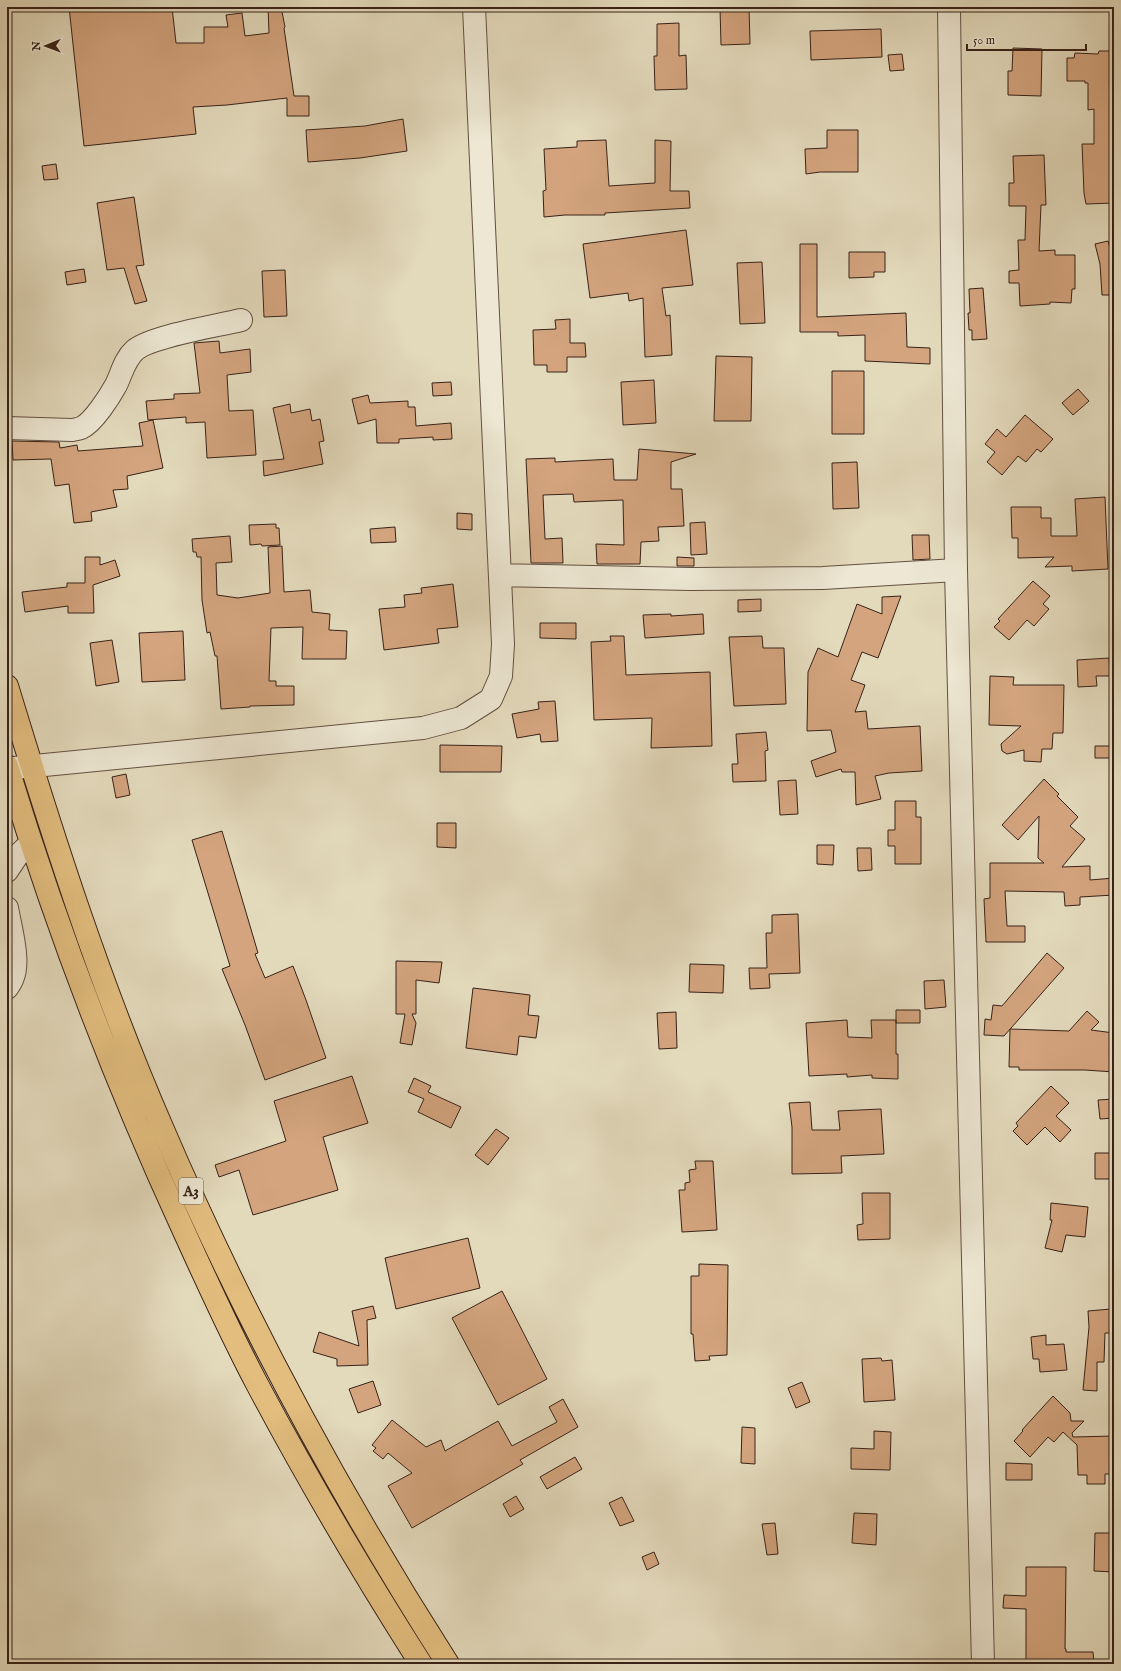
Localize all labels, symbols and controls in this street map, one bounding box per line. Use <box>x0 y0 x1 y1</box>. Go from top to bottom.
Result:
north arrow <box>26 26 66 66</box>
scale bar <box>967 26 1086 52</box>
text: 50 m <box>973 33 995 48</box>
text: N <box>30 41 44 52</box>
road number: A3 <box>179 1178 203 1204</box>

